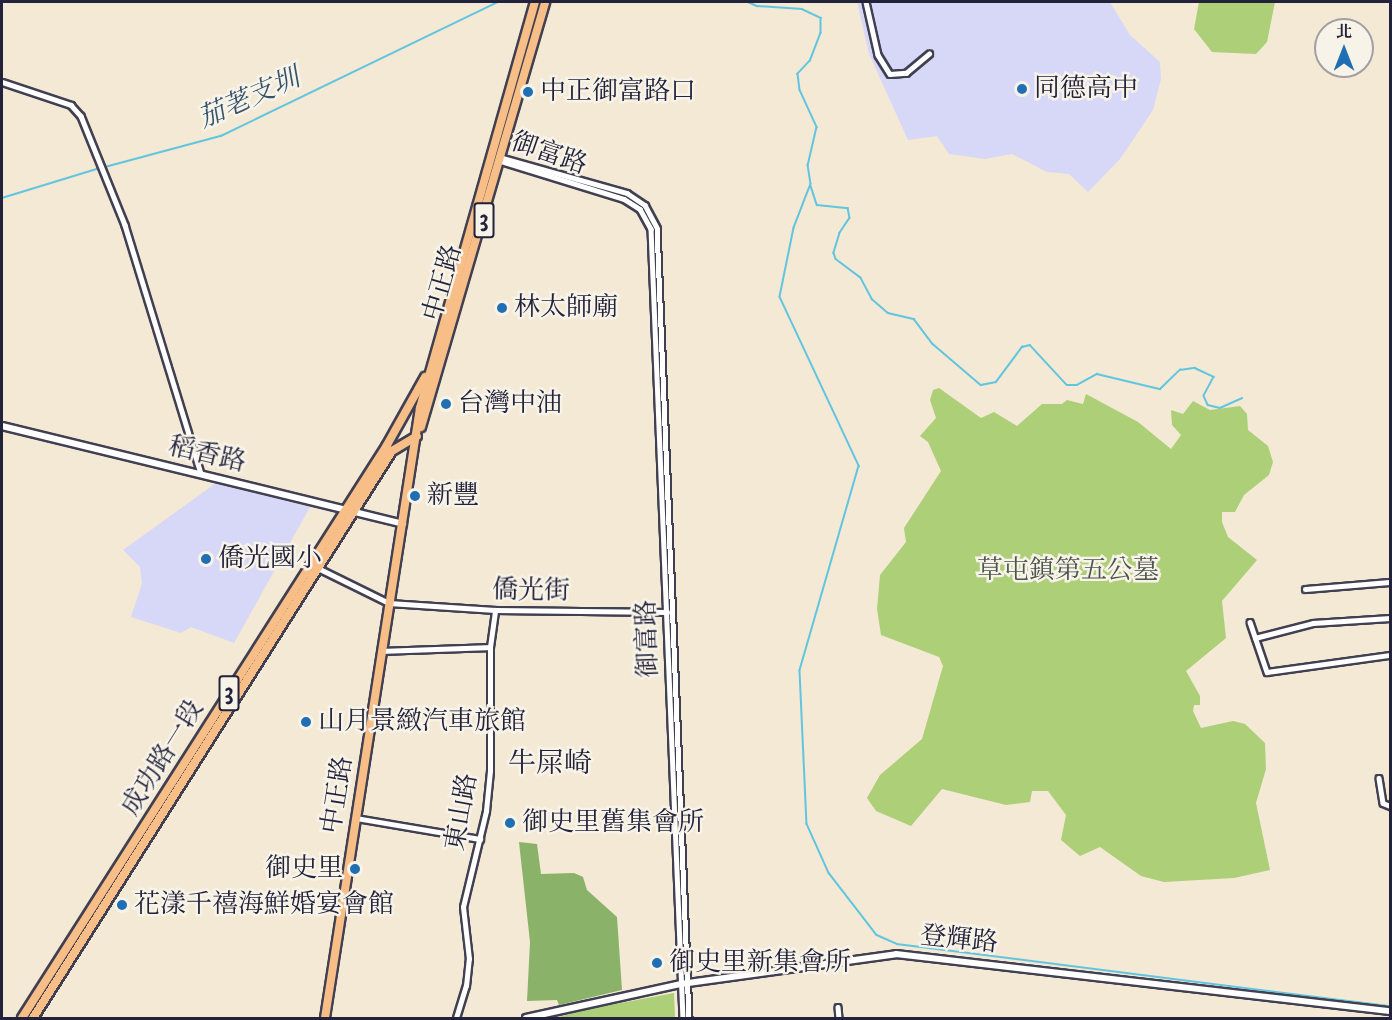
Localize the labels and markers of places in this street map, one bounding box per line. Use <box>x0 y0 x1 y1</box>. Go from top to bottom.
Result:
place label: 同德高中 <box>1034 73 1138 105</box>
place label: 中正御富路口 <box>540 76 696 108</box>
marker: 同德高中 <box>1015 82 1029 96</box>
marker: 中正御富路口 <box>521 85 535 99</box>
place label: 林太師廟 <box>514 292 618 324</box>
marker: 林太師廟 <box>495 301 509 315</box>
place label: 台灣中油 <box>458 388 562 420</box>
marker: 台灣中油 <box>439 397 453 411</box>
place label: 新豐 <box>427 480 479 512</box>
marker: 新豐 <box>408 489 422 503</box>
place label: 僑光國小 <box>218 543 322 575</box>
marker: 僑光國小 <box>199 552 213 566</box>
place label: 山月景緻汽車旅館 <box>318 706 526 738</box>
marker: 山月景緻汽車旅館 <box>299 715 313 729</box>
place label: 御史里舊集會所 <box>522 807 704 839</box>
marker: 御史里舊集會所 <box>503 816 517 830</box>
place label: 御史里 <box>265 853 343 885</box>
marker: 御史里 <box>348 862 362 876</box>
place label: 花漾千禧海鮮婚宴會館 <box>134 889 394 921</box>
marker: 花漾千禧海鮮婚宴會館 <box>115 898 129 912</box>
place label: 御史里新集會所 <box>669 947 851 979</box>
marker: 御史里新集會所 <box>650 956 664 970</box>

